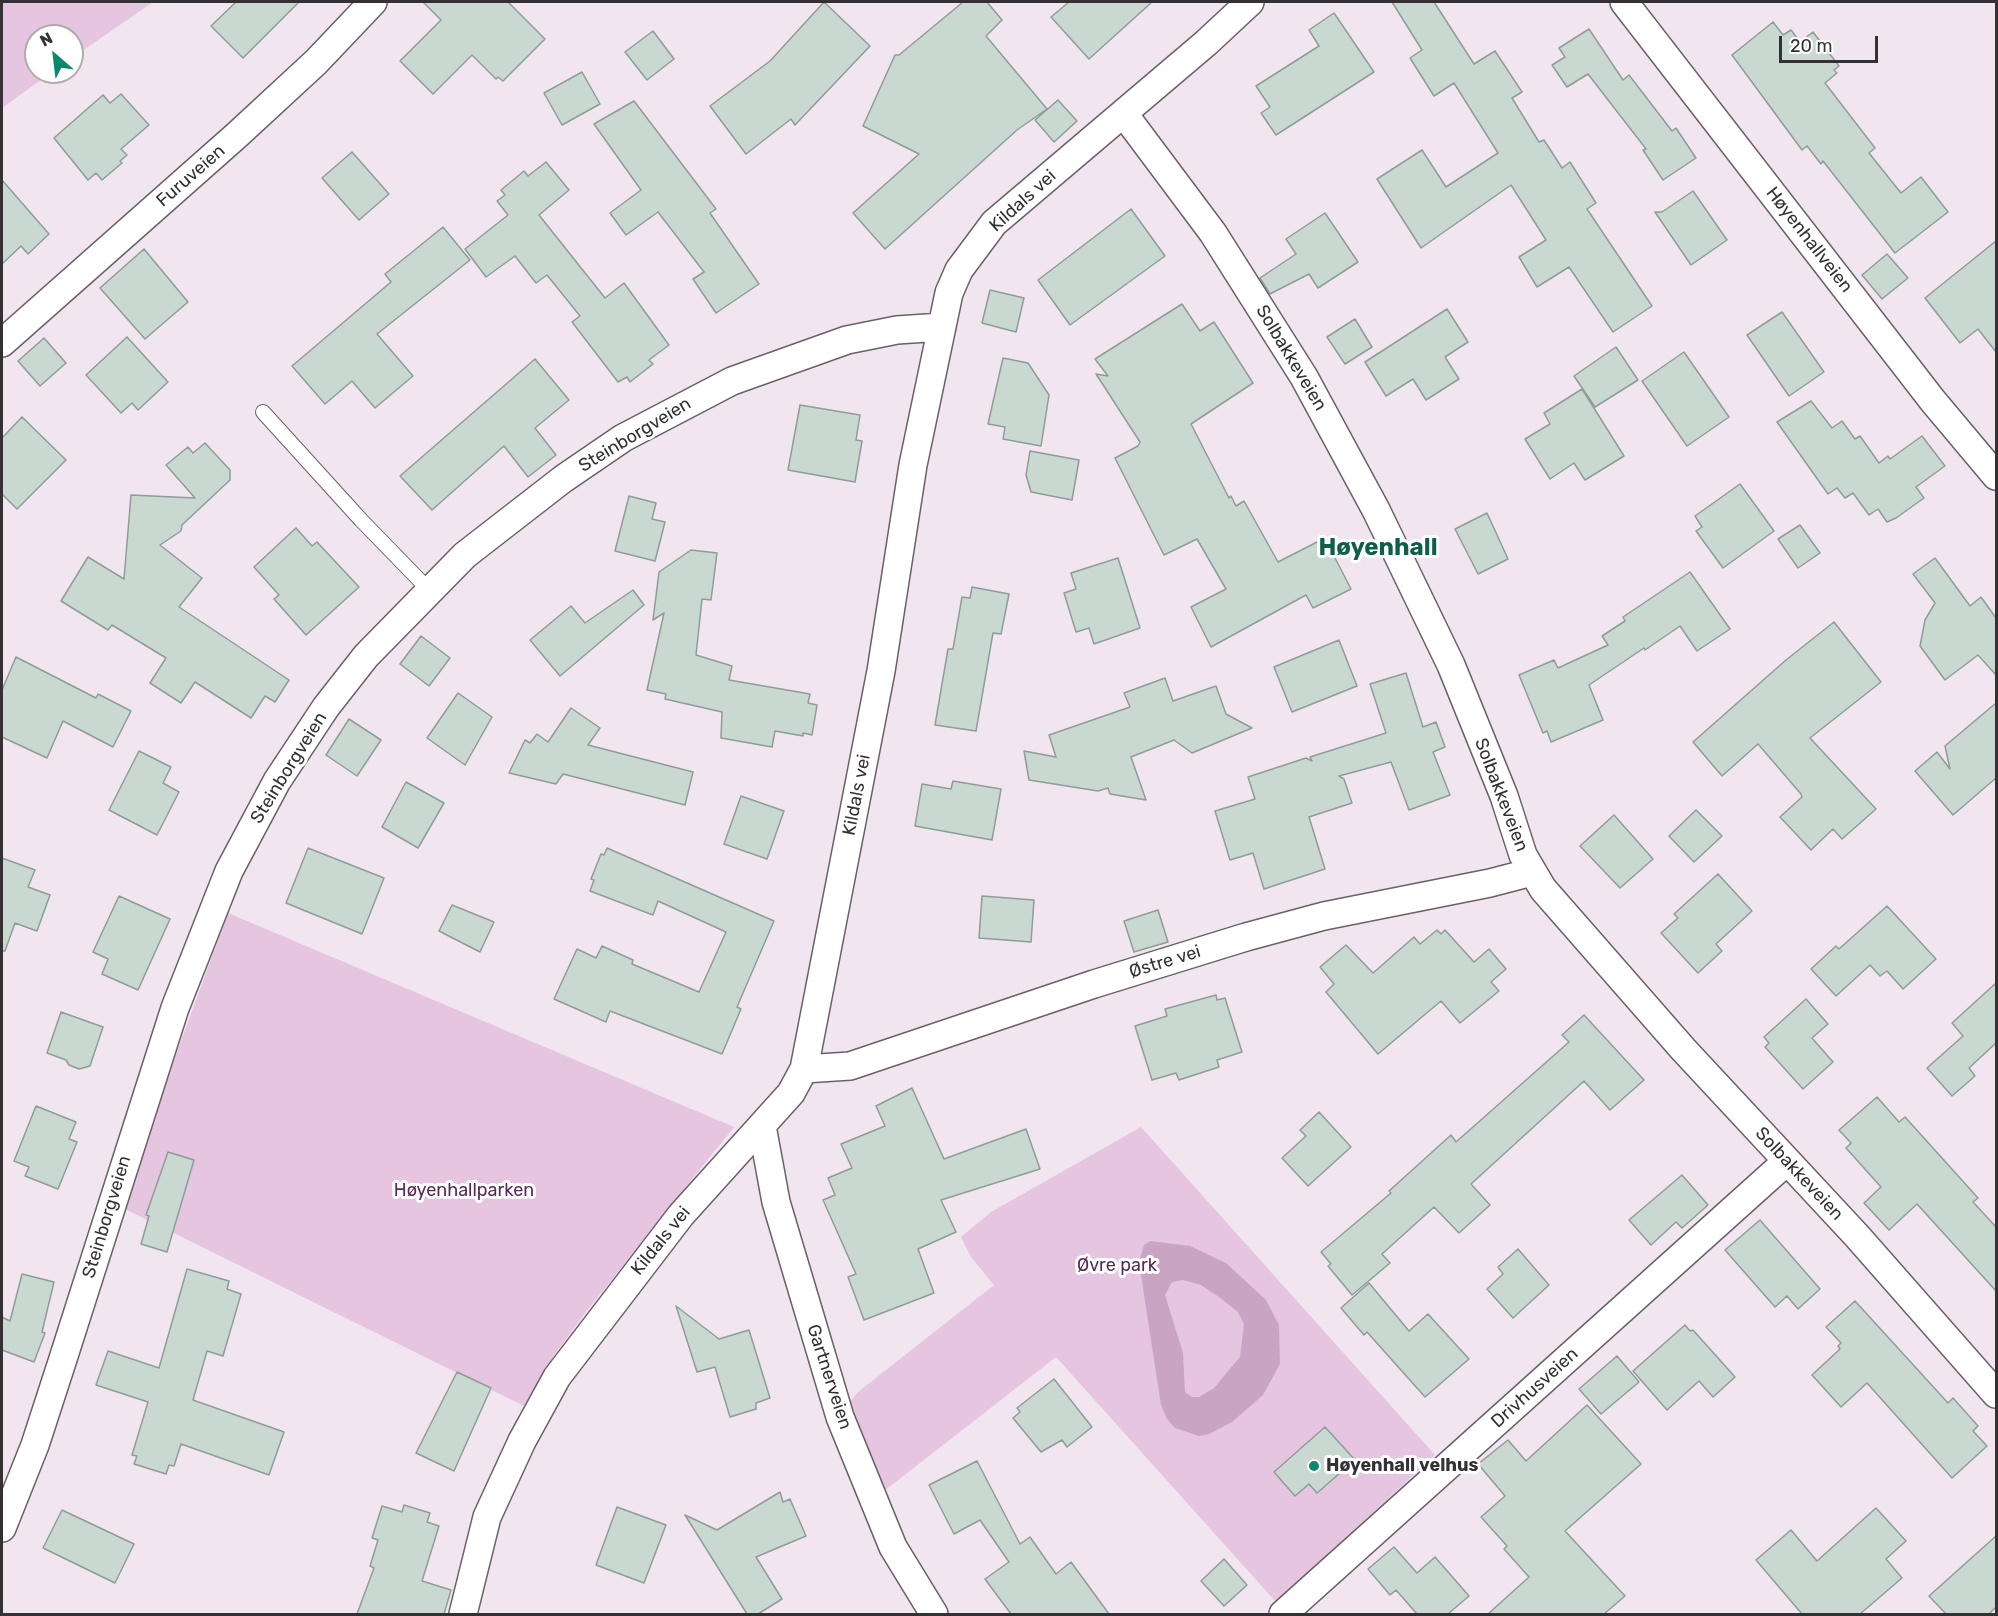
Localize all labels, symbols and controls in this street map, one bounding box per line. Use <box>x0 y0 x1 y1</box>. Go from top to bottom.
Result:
north arrow <box>24 24 84 84</box>
scale bar <box>1782 24 1881 62</box>
text: N <box>37 28 56 51</box>
text: 20 m <box>1790 35 1832 57</box>
street label: Furuveien <box>152 140 230 212</box>
street label: Kildals vei <box>985 165 1061 237</box>
street label: Høyenhallveien <box>1761 183 1857 297</box>
street label: Solbakkeveien <box>1251 301 1331 415</box>
street label: Steinborgveien <box>575 393 695 477</box>
district label: Høyenhall <box>1318 534 1438 562</box>
street label: Steinborgveien <box>246 708 332 828</box>
street label: Solbakkeveien <box>1470 735 1532 855</box>
street label: Kildals vei <box>839 753 875 837</box>
street label: Østre vei <box>1127 941 1203 983</box>
street label: Solbakkeveien <box>1750 1123 1848 1225</box>
street label: Steinborgveien <box>78 1153 136 1281</box>
park label: Høyenhallparken <box>394 1180 534 1202</box>
street label: Kildals vei <box>627 1202 695 1280</box>
park label: Øvre park <box>1077 1255 1157 1277</box>
street label: Gartnerveien <box>802 1322 856 1432</box>
street label: Drivhusveien <box>1487 1343 1583 1433</box>
place label: Høyenhall velhus <box>1326 1455 1478 1477</box>
marker: Høyenhall velhus <box>1307 1459 1321 1473</box>

